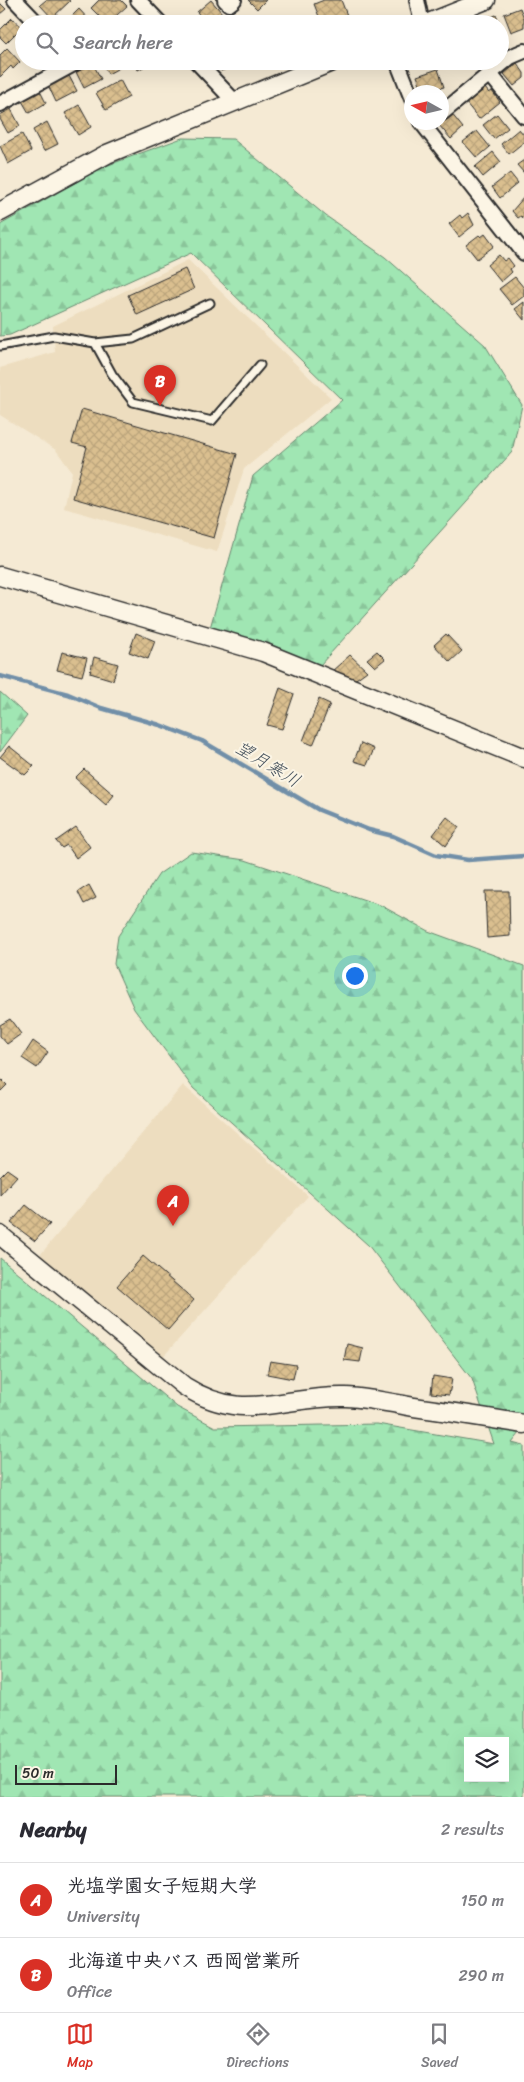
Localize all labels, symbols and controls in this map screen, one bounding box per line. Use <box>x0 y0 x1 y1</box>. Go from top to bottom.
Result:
search box <box>15 15 509 70</box>
text: Search here <box>73 26 173 59</box>
icon: search <box>33 29 61 57</box>
north arrow <box>404 85 449 130</box>
pin: B <box>144 365 176 406</box>
water label: 望月寒川 <box>229 732 307 796</box>
your location <box>342 963 368 989</box>
pin: A <box>157 1185 189 1226</box>
map controls <box>464 1737 509 1782</box>
button: layers <box>464 1737 509 1782</box>
text: 50 m <box>22 1761 54 1786</box>
scale bar <box>15 1762 118 1785</box>
text: Nearby <box>20 1811 86 1849</box>
text: 2 results <box>441 1815 504 1844</box>
text: 光塩学園女子短期大学 <box>67 1869 257 1902</box>
text: A <box>31 1886 41 1915</box>
text: 150 m <box>461 1886 504 1915</box>
text: University <box>67 1902 140 1931</box>
text: 北海道中央バス 西岡営業所 <box>67 1944 300 1977</box>
text: B <box>31 1961 41 1990</box>
text: 290 m <box>458 1961 504 1990</box>
text: Office <box>67 1977 112 2006</box>
tab: Map <box>66 2020 94 2075</box>
tab: Directions <box>226 2020 289 2075</box>
tab: Saved <box>421 2020 458 2075</box>

